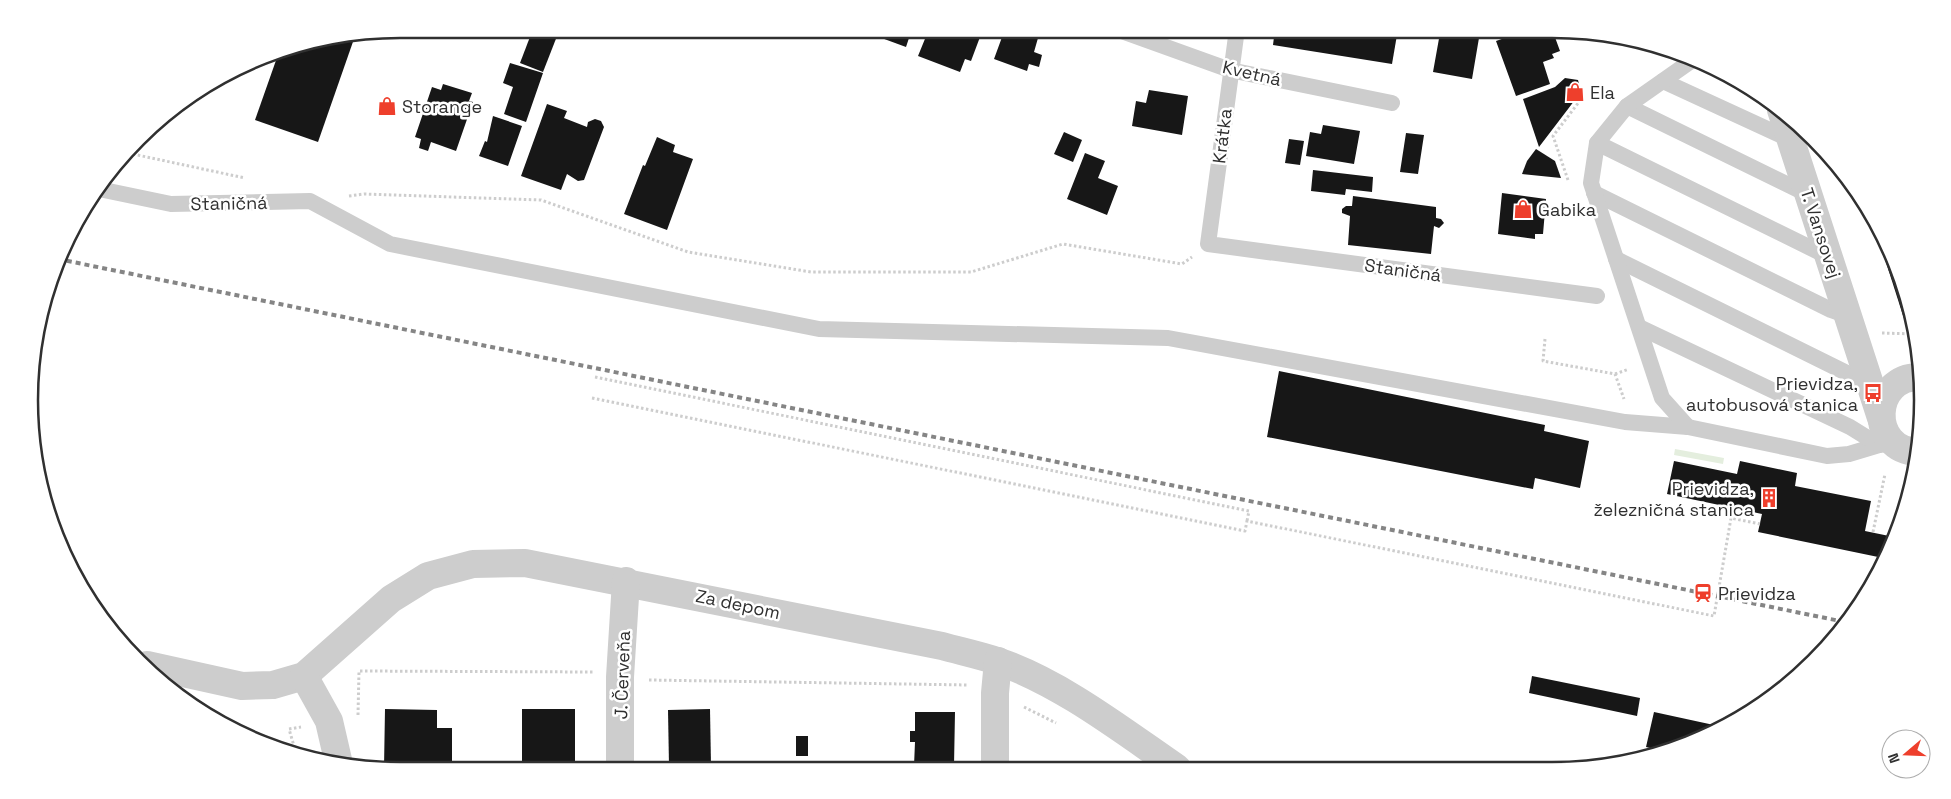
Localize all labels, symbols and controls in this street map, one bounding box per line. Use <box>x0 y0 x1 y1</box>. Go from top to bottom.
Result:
street label: Kvetná <box>1220 55 1284 91</box>
shop icon: Ela <box>1564 81 1586 103</box>
place label: Ela <box>1590 81 1615 104</box>
shop icon: Storange <box>376 95 398 117</box>
place label: Storange <box>402 95 482 118</box>
street label: Krátka <box>1207 107 1237 165</box>
street label: T. Vansovej <box>1796 185 1846 281</box>
street label: Staničná <box>190 191 268 215</box>
shop icon: Gabika <box>1512 198 1534 220</box>
place label: Gabika <box>1538 198 1596 221</box>
street label: Staničná <box>1363 253 1443 287</box>
place label: Prievidza, autobusová stanica <box>1686 372 1858 416</box>
bus stop icon: Prievidza, autobusová stanica <box>1862 382 1884 404</box>
place label: Prievidza, železničná stanica <box>1594 477 1754 521</box>
building icon: Prievidza, železničná stanica <box>1758 487 1780 509</box>
station icon: Prievidza <box>1692 582 1714 604</box>
place label: Prievidza <box>1718 582 1796 605</box>
street label: Za depom <box>694 584 782 624</box>
street label: J. Červeňa <box>609 630 635 720</box>
north arrow <box>1881 729 1931 779</box>
text: N <box>1884 751 1904 766</box>

